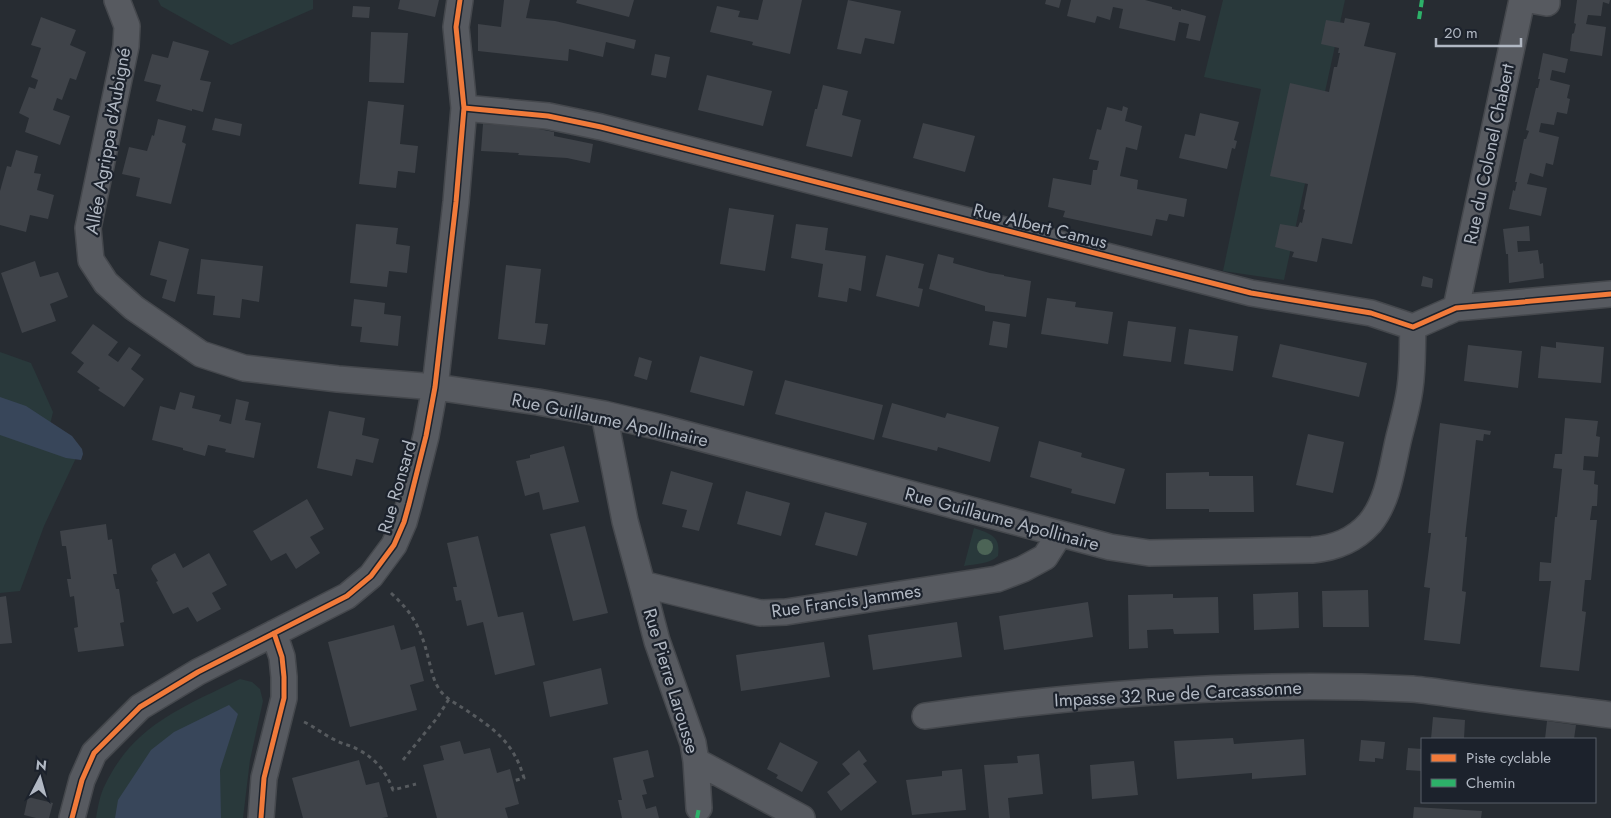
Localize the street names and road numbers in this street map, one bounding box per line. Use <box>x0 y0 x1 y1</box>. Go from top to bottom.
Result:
street label: Allée Agrippa d'Aubigné <box>79 46 137 236</box>
street label: Rue du Colonel Chabert <box>1457 61 1521 247</box>
street label: Rue Albert Camus <box>970 197 1110 255</box>
street label: Rue Guillaume Apollinaire <box>509 386 711 454</box>
street label: Rue Ronsard <box>371 437 423 537</box>
street label: Rue Guillaume Apollinaire <box>902 481 1102 557</box>
street label: Rue Francis Jammes <box>770 578 922 624</box>
street label: Rue Pierre Larousse <box>637 605 705 757</box>
street label: Impasse 32 Rue de Carcassonne <box>1054 675 1302 713</box>

